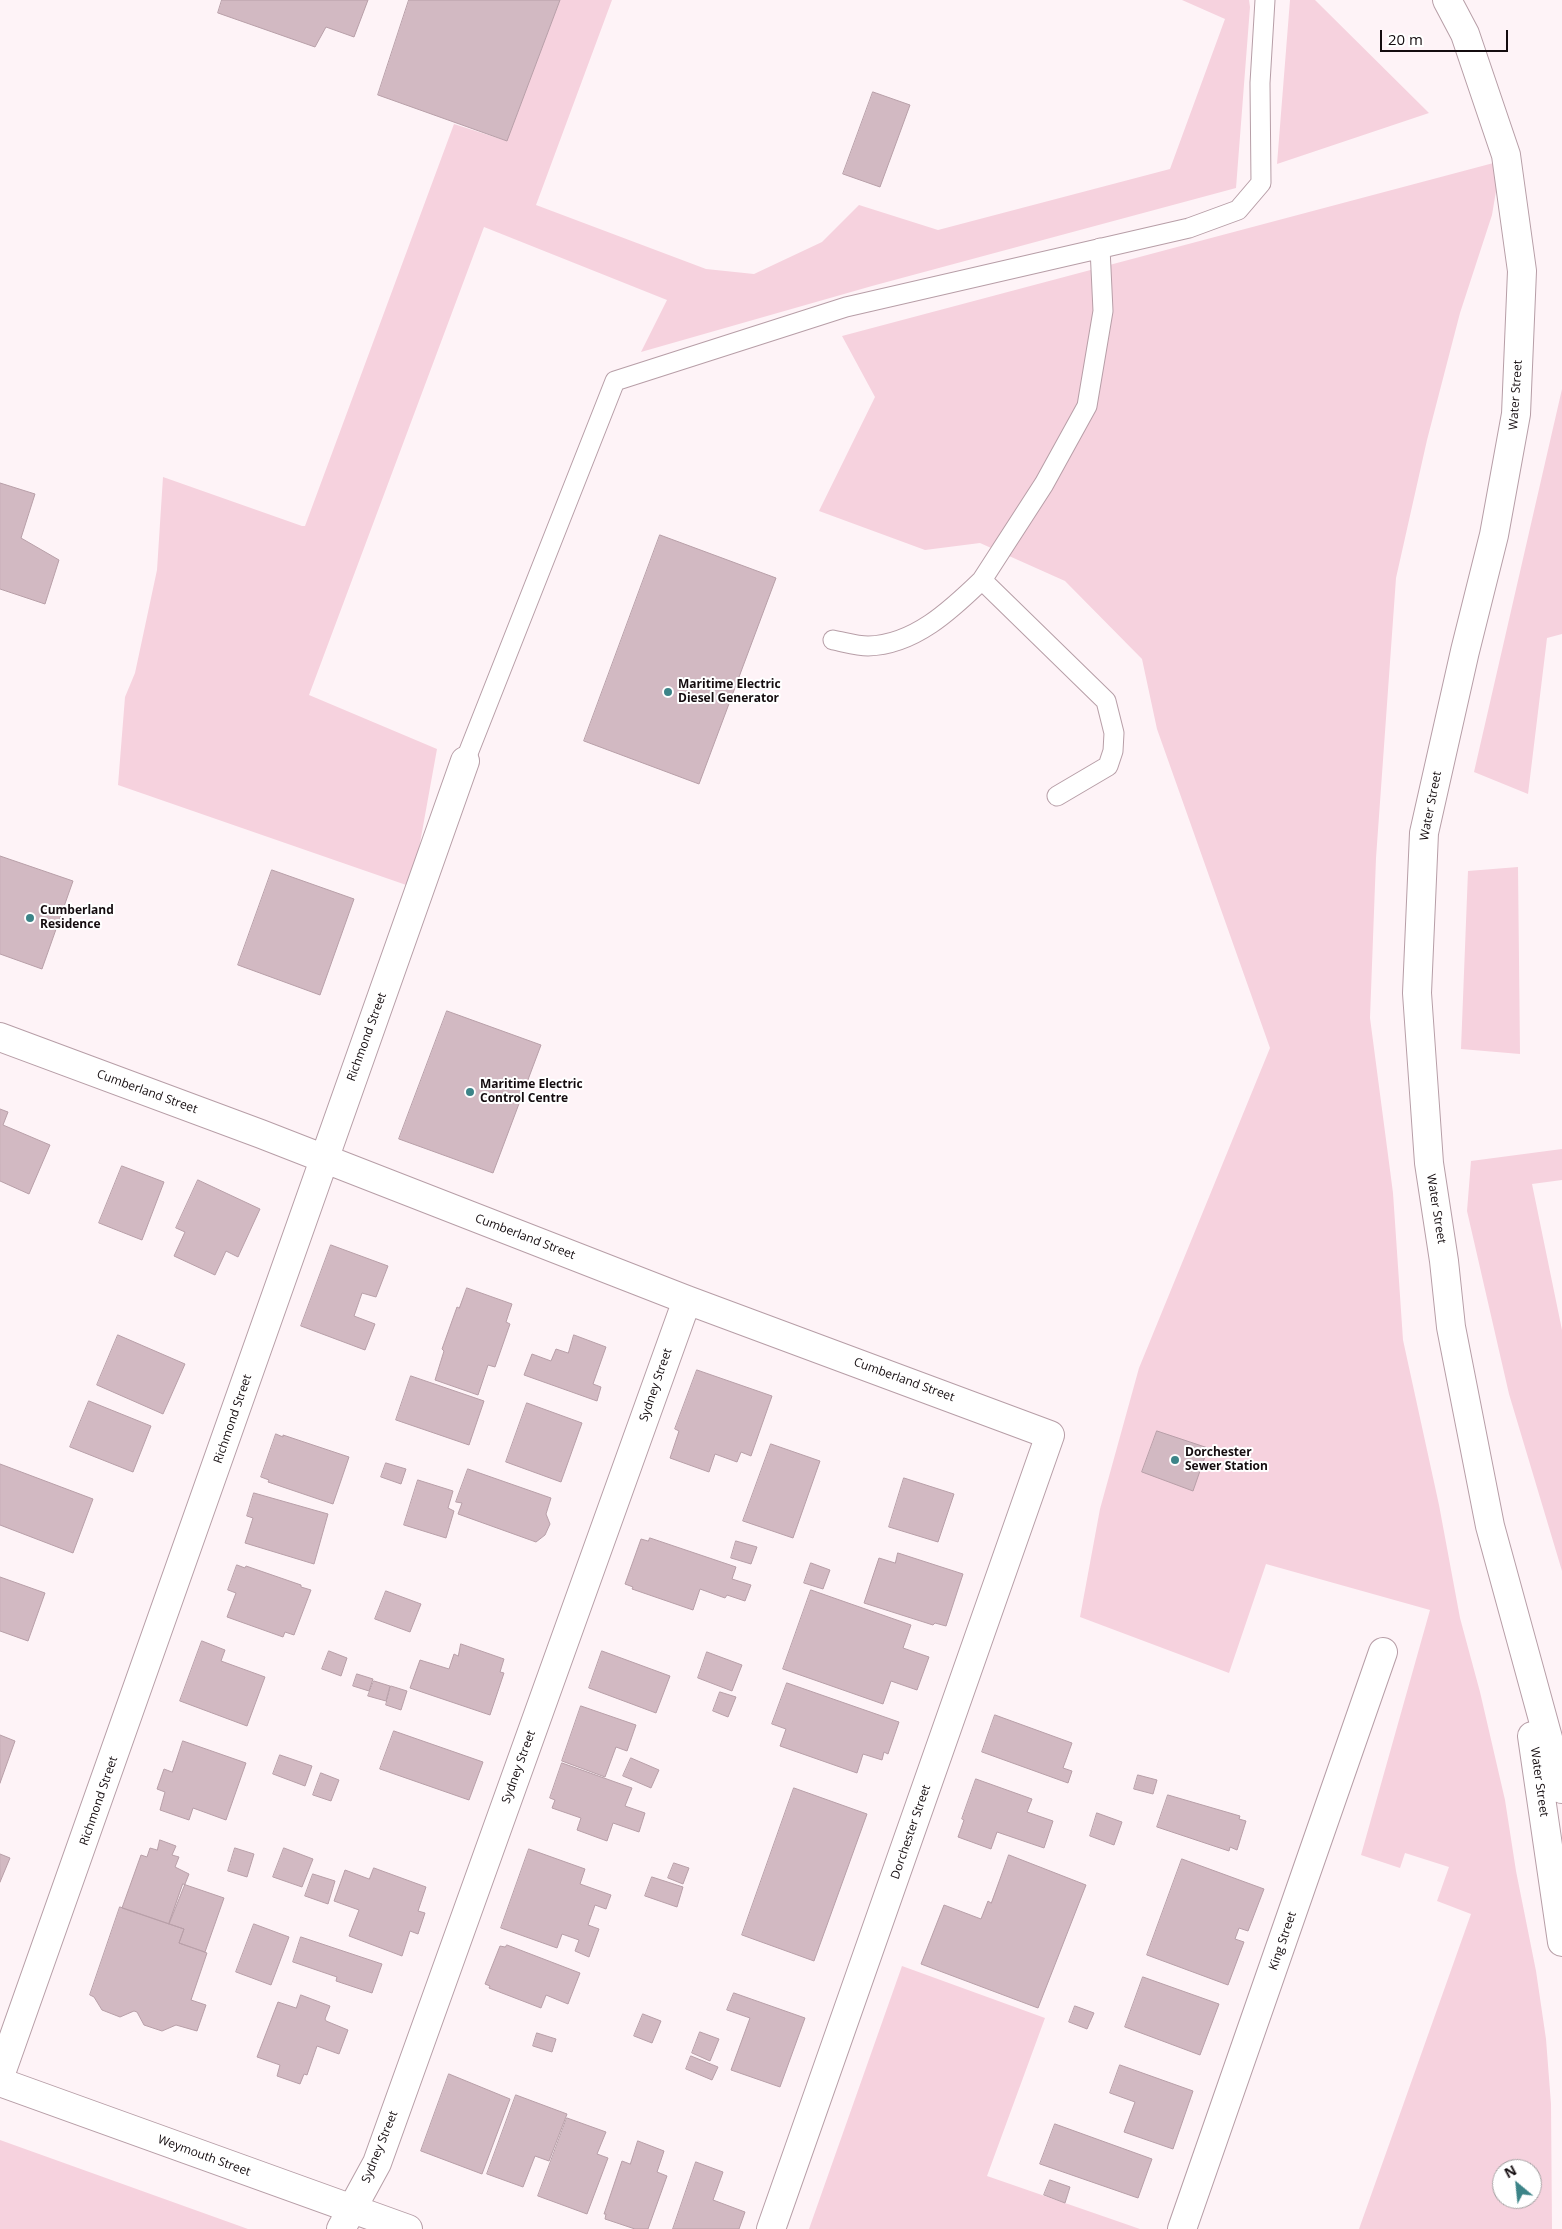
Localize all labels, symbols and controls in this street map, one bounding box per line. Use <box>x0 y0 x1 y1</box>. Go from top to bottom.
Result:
scale bar <box>1382 20 1510 52</box>
text: 20 m <box>1388 29 1423 49</box>
street label: Water Street <box>1506 359 1526 431</box>
place label: Maritime Electric Diesel Generator <box>678 678 781 706</box>
marker: Maritime Electric Diesel Generator <box>662 686 674 698</box>
street label: Water Street <box>1417 770 1445 842</box>
place label: Cumberland Residence <box>40 904 114 932</box>
marker: Cumberland Residence <box>24 912 36 924</box>
street label: Richmond Street <box>344 991 390 1083</box>
street label: Cumberland Street <box>95 1067 199 1117</box>
place label: Maritime Electric Control Centre <box>480 1078 583 1106</box>
marker: Maritime Electric Control Centre <box>464 1086 476 1098</box>
street label: Water Street <box>1423 1173 1449 1245</box>
street label: Cumberland Street <box>473 1211 577 1263</box>
street label: Sydney Street <box>637 1346 675 1424</box>
street label: Cumberland Street <box>852 1355 956 1405</box>
street label: Richmond Street <box>211 1373 255 1465</box>
place label: Dorchester Sewer Station <box>1185 1446 1268 1474</box>
marker: Dorchester Sewer Station <box>1169 1454 1181 1466</box>
street label: Sydney Street <box>499 1729 539 1805</box>
street label: Water Street <box>1527 1746 1551 1818</box>
street label: Richmond Street <box>77 1755 121 1847</box>
street label: Dorchester Street <box>888 1783 934 1881</box>
street label: King Street <box>1266 1910 1300 1972</box>
street label: Sydney Street <box>359 2109 401 2185</box>
street label: Weymouth Street <box>156 2133 252 2179</box>
north arrow <box>1492 2159 1542 2209</box>
text: N <box>1501 2160 1520 2182</box>

